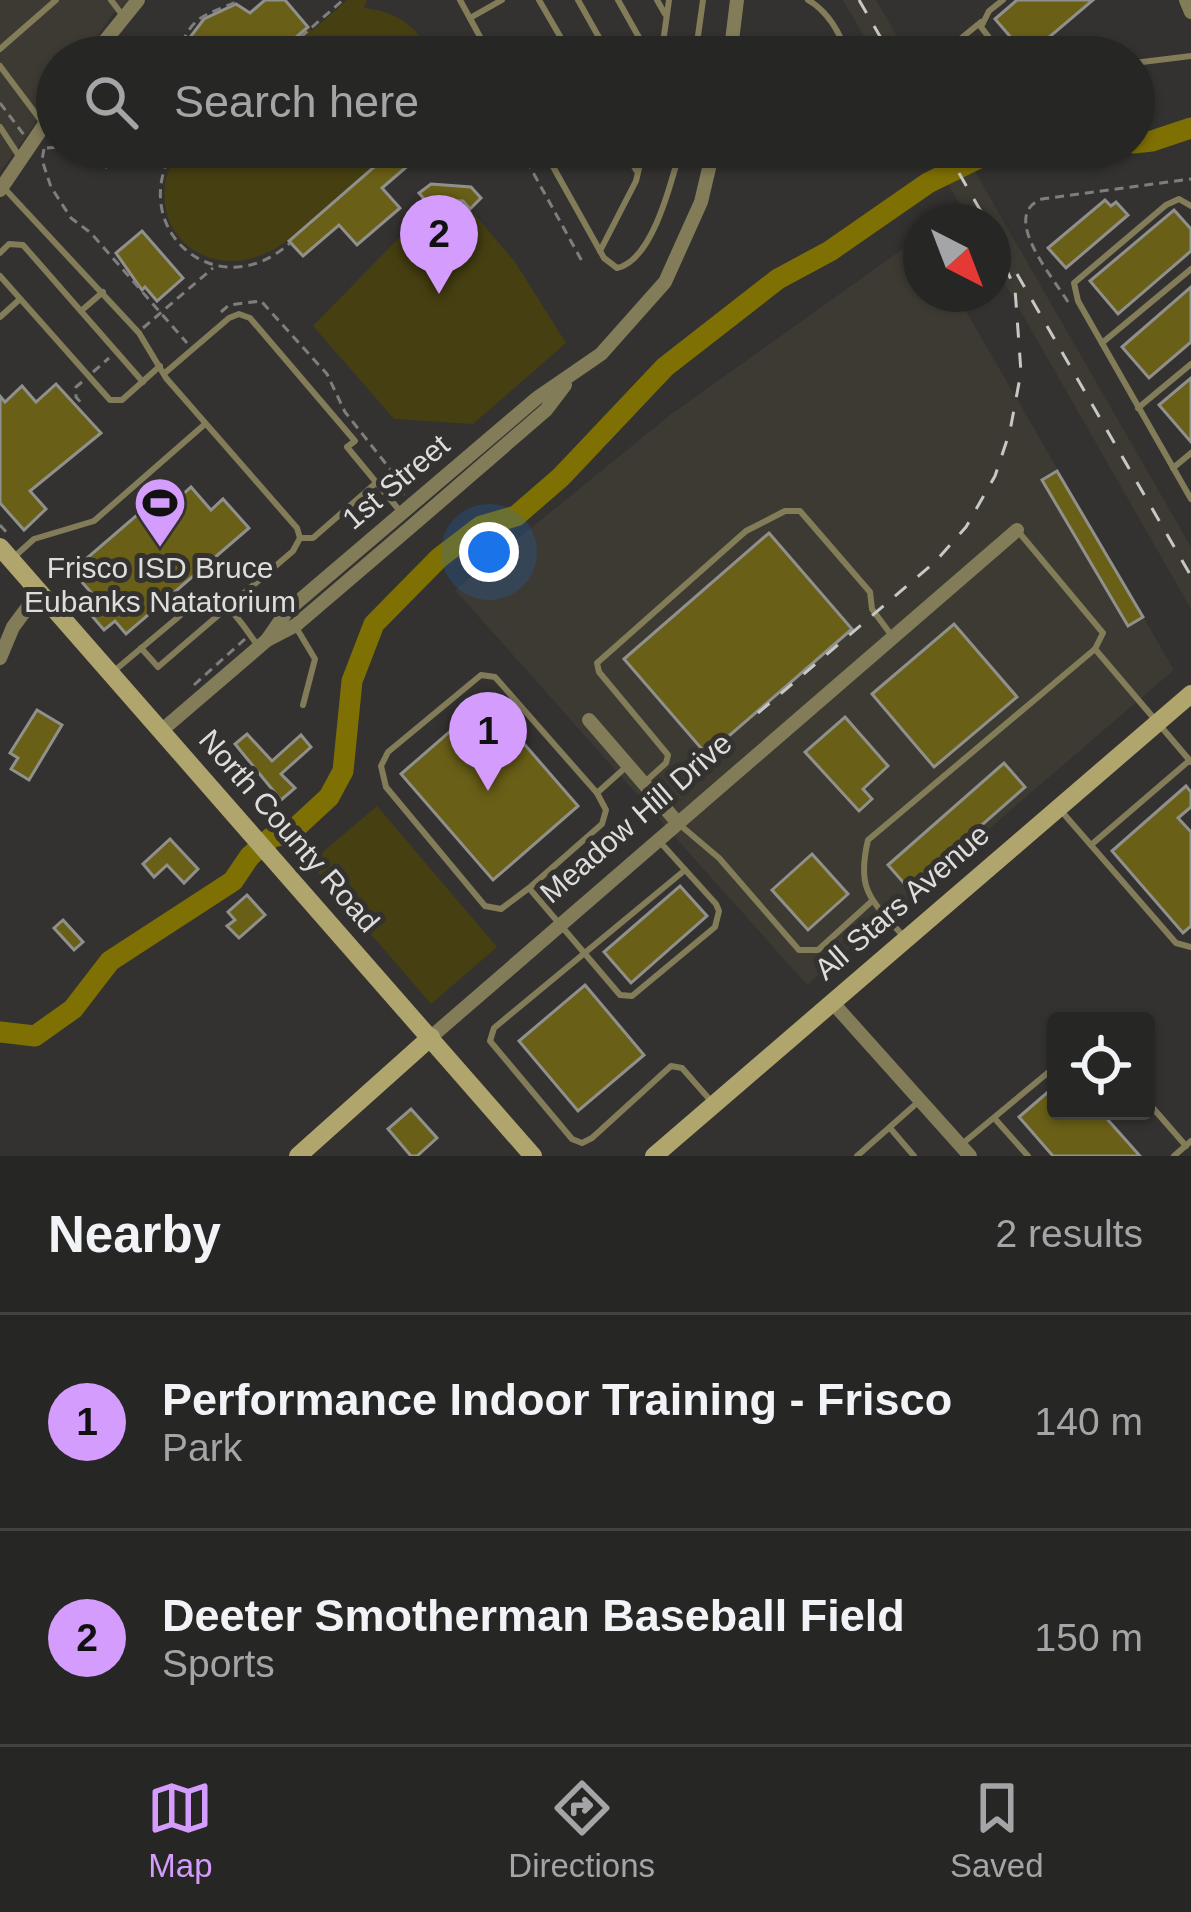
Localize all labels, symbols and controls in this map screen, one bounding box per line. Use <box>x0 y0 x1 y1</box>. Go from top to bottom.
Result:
search box <box>36 36 1155 168</box>
icon: search <box>78 69 144 135</box>
text: Search here <box>174 76 419 127</box>
pin: 2 <box>400 195 478 294</box>
north arrow <box>903 204 1011 312</box>
street label: 1st Street <box>336 427 456 536</box>
sports icon: Frisco ISD Bruce Eubanks Natatorium <box>132 475 188 549</box>
your location <box>459 522 519 582</box>
place label: Frisco ISD Bruce Eubanks Natatorium <box>24 551 296 618</box>
pin: 1 <box>449 692 527 791</box>
street label: North County Road <box>193 723 386 938</box>
street label: Meadow Hill Drive <box>534 726 738 909</box>
street label: All Stars Avenue <box>808 817 995 986</box>
map controls <box>1047 1012 1155 1120</box>
button: locate <box>1047 1012 1155 1120</box>
text: Nearby <box>48 1206 221 1263</box>
text: 2 results <box>996 1212 1143 1255</box>
text: Performance Indoor Training - Frisco <box>162 1374 952 1425</box>
text: 1 <box>76 1400 98 1443</box>
text: 140 m <box>1035 1400 1143 1443</box>
text: Park <box>162 1426 242 1469</box>
text: Deeter Smotherman Baseball Field <box>162 1590 905 1641</box>
text: 2 <box>76 1616 98 1659</box>
text: 150 m <box>1035 1616 1143 1659</box>
text: Sports <box>162 1642 275 1685</box>
tab: Map <box>147 1775 213 1885</box>
tab: Directions <box>508 1775 655 1885</box>
tab: Saved <box>950 1775 1044 1885</box>

